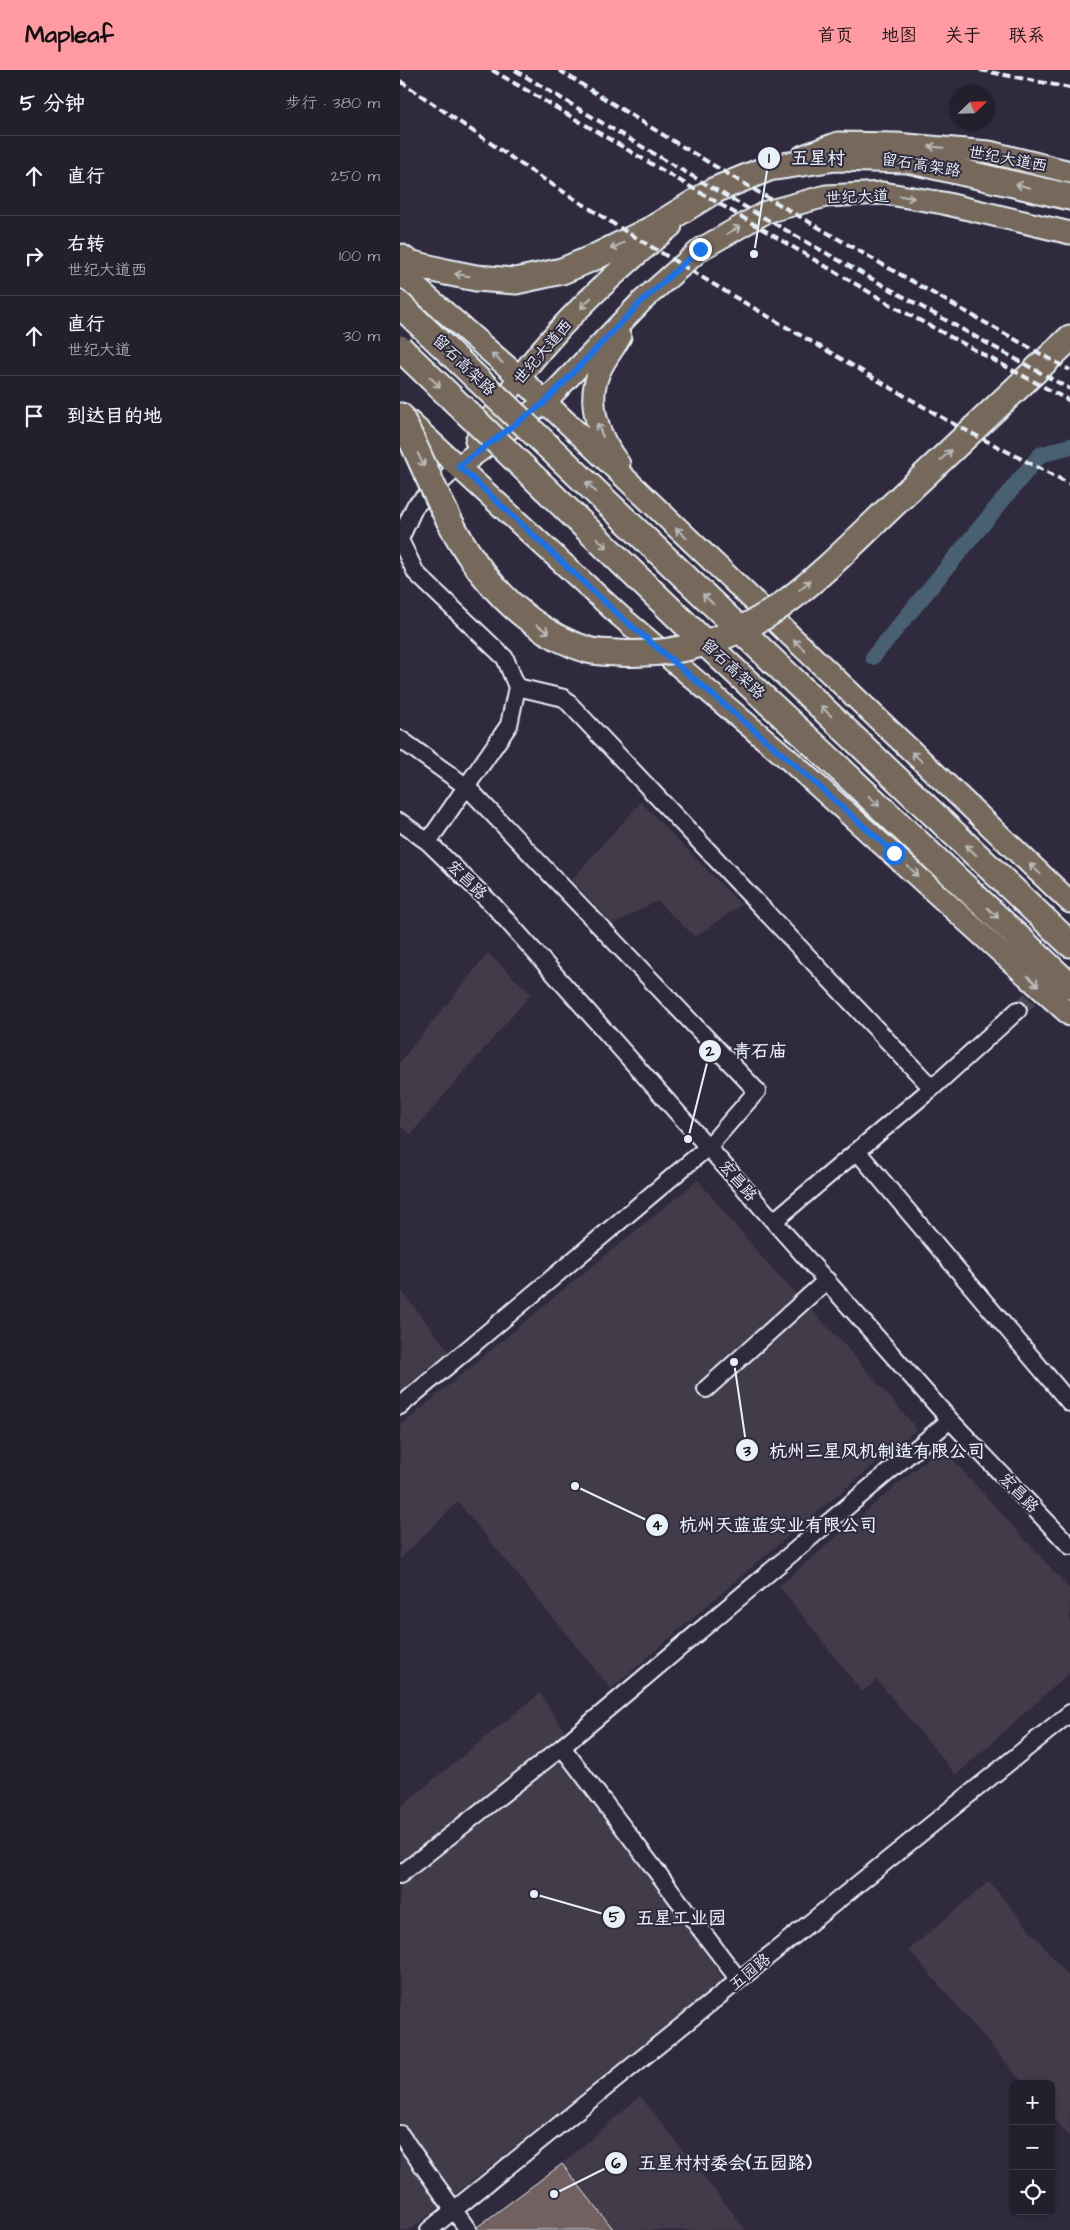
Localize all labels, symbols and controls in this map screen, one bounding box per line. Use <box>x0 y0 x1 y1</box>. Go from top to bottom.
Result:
text: Mapleaf <box>25 18 114 52</box>
text: 首页 <box>817 23 853 48</box>
text: 地图 <box>881 23 917 48</box>
text: 关于 <box>945 23 981 48</box>
text: 联系 <box>1009 23 1045 48</box>
north arrow <box>950 85 995 130</box>
text: 5 分钟 <box>20 89 85 118</box>
text: 步行 · 380 m <box>285 92 380 114</box>
street label: 世纪大道西 <box>967 141 1049 177</box>
callout: 五星村 <box>756 142 855 175</box>
one-way arrow <box>929 143 945 152</box>
text: 五星村 <box>791 146 845 171</box>
text: 1 <box>768 148 770 169</box>
street label: 留石高架路 <box>880 148 962 182</box>
icon: ahead <box>20 162 48 190</box>
text: 直行 <box>67 163 105 190</box>
text: 250 m <box>331 165 380 187</box>
one-way arrow <box>1015 181 1031 190</box>
street label: 世纪大道 <box>825 185 889 209</box>
one-way arrow <box>899 193 915 203</box>
one-way arrow <box>727 225 742 235</box>
text: 右转 <box>67 231 105 258</box>
route end <box>689 238 712 261</box>
one-way arrow <box>610 241 625 251</box>
icon: right <box>20 242 48 270</box>
text: 100 m <box>339 245 380 267</box>
text: 世纪大道西 <box>67 259 147 281</box>
one-way arrow <box>454 270 470 280</box>
one-way arrow <box>580 296 592 309</box>
text: 直行 <box>67 311 105 338</box>
street label: 世纪大道西 <box>508 315 578 389</box>
icon: ahead <box>20 322 48 350</box>
text: 30 m <box>343 325 380 347</box>
street label: 留石高架路 <box>428 329 500 401</box>
text: 世纪大道 <box>67 339 131 361</box>
one-way arrow <box>490 352 503 363</box>
one-way arrow <box>429 376 441 388</box>
icon: arrive <box>20 402 48 430</box>
text: 到达目的地 <box>67 403 162 430</box>
one-way arrow <box>594 423 604 438</box>
one-way arrow <box>940 449 953 461</box>
one-way arrow <box>417 452 427 467</box>
one-way arrow <box>585 481 597 493</box>
one-way arrow <box>675 527 687 539</box>
one-way arrow <box>596 537 608 550</box>
one-way arrow <box>798 580 811 591</box>
one-way arrow <box>702 593 715 605</box>
one-way arrow <box>536 624 550 634</box>
street label: 留石高架路 <box>696 634 770 704</box>
one-way arrow <box>793 639 805 651</box>
one-way arrow <box>820 705 832 718</box>
one-way arrow <box>910 751 923 763</box>
one-way arrow <box>868 795 881 807</box>
route start <box>883 842 906 865</box>
one-way arrow <box>965 844 978 856</box>
street label: 宏昌路 <box>442 855 492 905</box>
one-way arrow <box>1029 863 1041 875</box>
one-way arrow <box>907 865 920 877</box>
one-way arrow <box>986 907 999 919</box>
one-way arrow <box>1026 975 1039 987</box>
callout: 青石庙 <box>698 1034 797 1067</box>
text: 青石庙 <box>733 1039 787 1064</box>
text: 2 <box>705 1041 715 1062</box>
street label: 宏昌路 <box>714 1156 762 1206</box>
callout: 杭州三星风机制造有限公司 <box>734 1434 995 1467</box>
text: 杭州三星风机制造有限公司 <box>769 1439 985 1464</box>
text: 3 <box>742 1441 751 1462</box>
street label: 宏昌路 <box>994 1468 1044 1518</box>
callout: 杭州天蓝蓝实业有限公司 <box>644 1508 887 1541</box>
text: 杭州天蓝蓝实业有限公司 <box>679 1513 877 1538</box>
text: 4 <box>652 1515 663 1536</box>
callout: 五星工业园 <box>601 1901 736 1934</box>
text: 五星工业园 <box>636 1906 726 1931</box>
text: 5 <box>609 1907 620 1928</box>
street label: 五园路 <box>724 1948 776 1996</box>
map controls <box>1010 2080 1055 2215</box>
button: + <box>1010 2080 1055 2125</box>
button: − <box>1010 2125 1055 2170</box>
callout: 五星村村委会(五园路) <box>603 2147 822 2180</box>
text: 五星村村委会(五园路) <box>638 2151 813 2176</box>
text: 6 <box>611 2153 621 2174</box>
button: locate <box>1010 2170 1055 2215</box>

